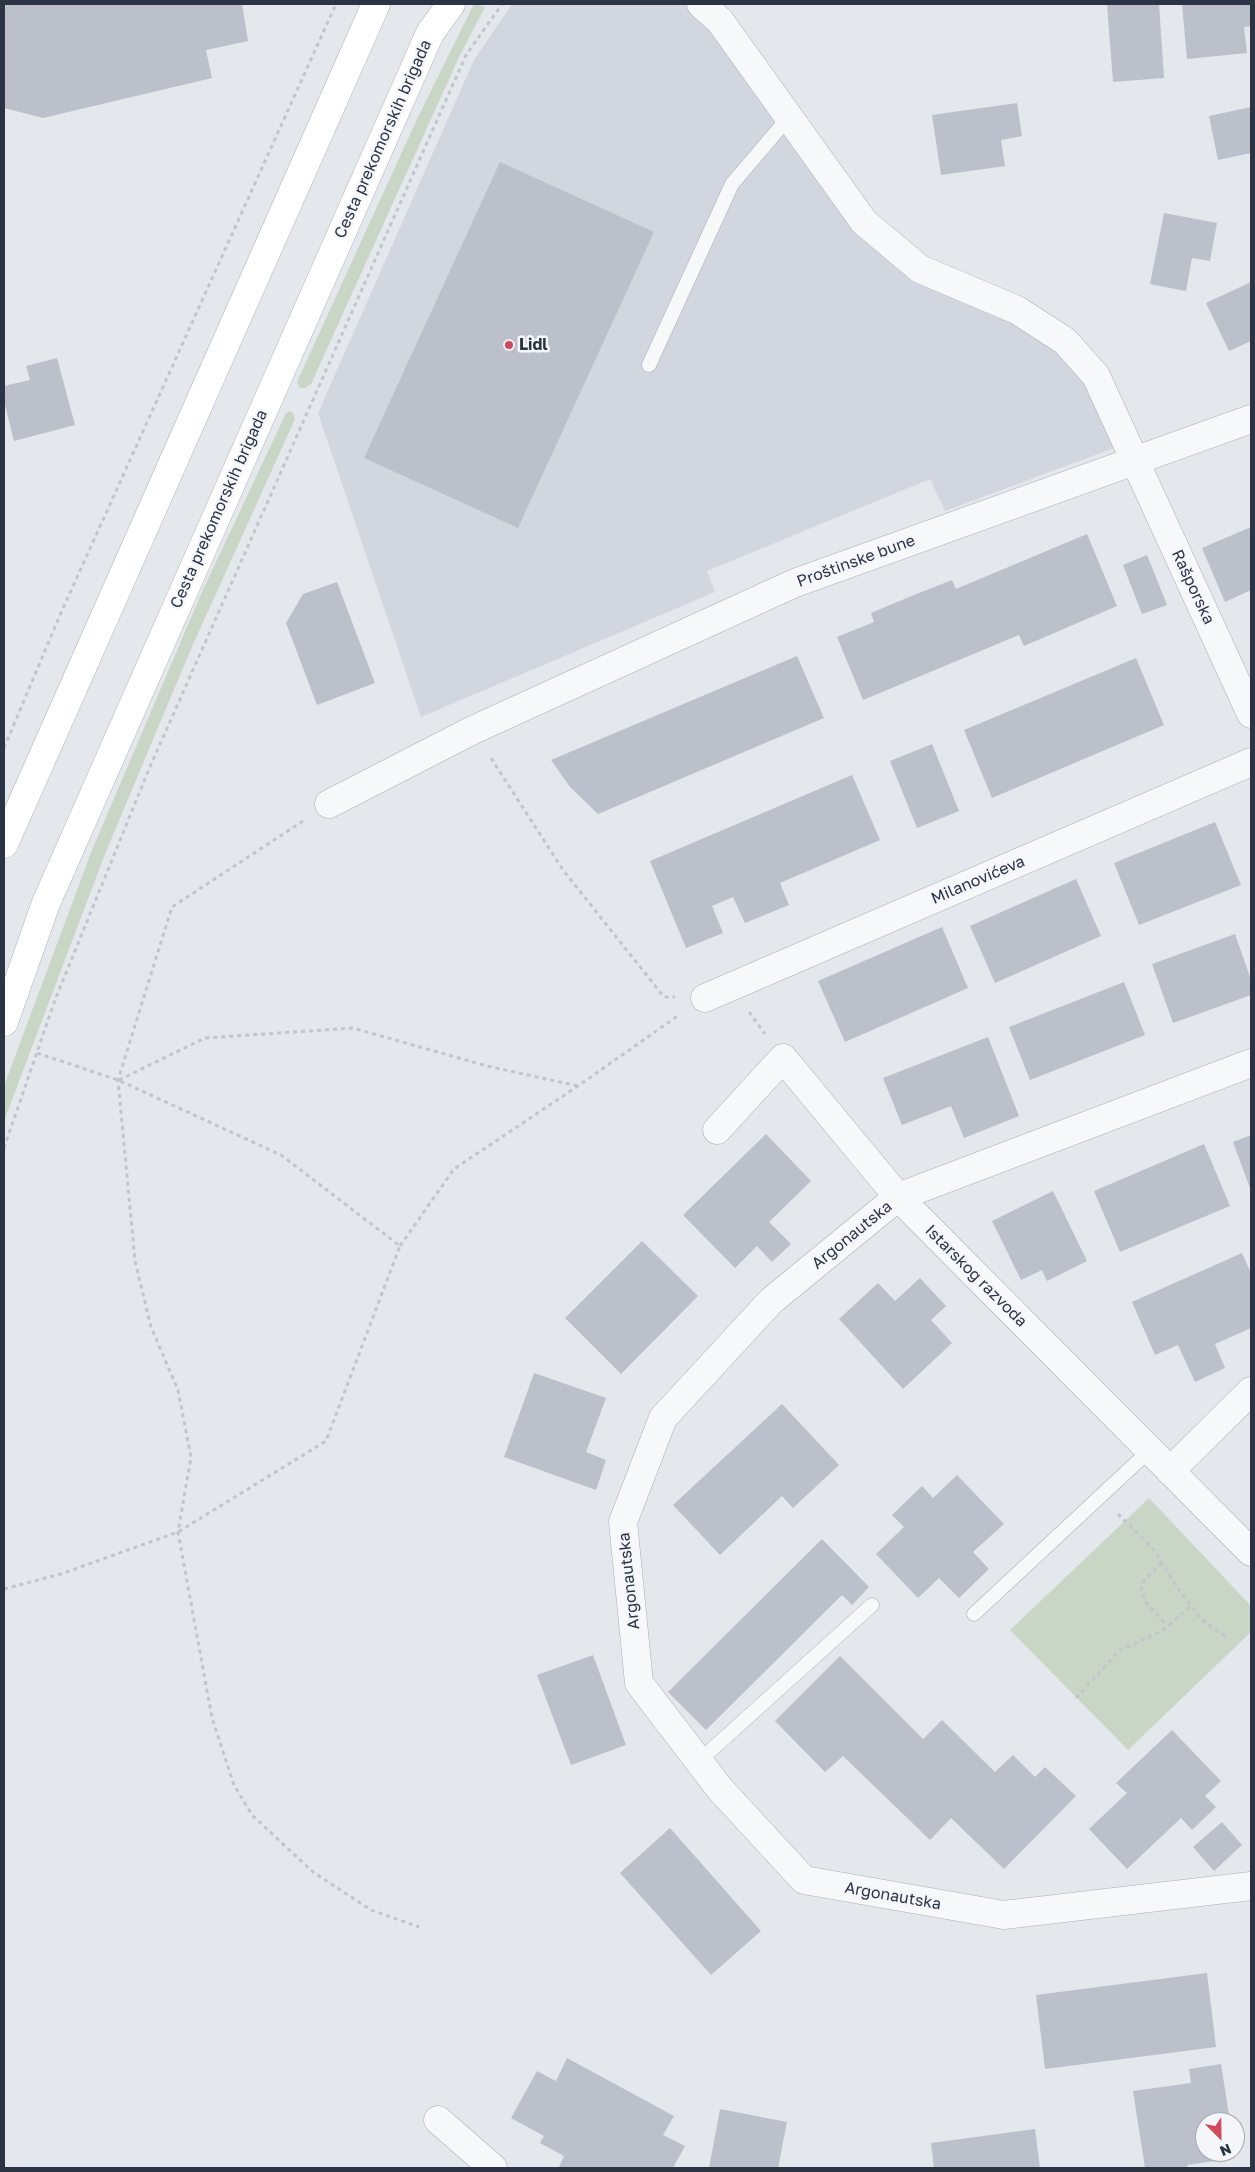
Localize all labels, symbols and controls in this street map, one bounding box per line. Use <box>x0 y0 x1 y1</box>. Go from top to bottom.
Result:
street label: Cesta prekomorskih brigada <box>330 37 436 241</box>
place label: Lidl <box>519 335 548 355</box>
marker: Lidl <box>503 339 515 351</box>
street label: Cesta prekomorskih brigada <box>166 407 272 611</box>
street label: Proštinske bune <box>794 531 918 591</box>
street label: Rašporska <box>1167 547 1219 627</box>
street label: Milanovićeva <box>928 852 1028 908</box>
street label: Argonautska <box>808 1197 896 1273</box>
street label: Istarskog razvoda <box>921 1221 1031 1331</box>
street label: Argonautska <box>614 1531 644 1631</box>
street label: Argonautska <box>843 1878 943 1914</box>
north arrow <box>1195 2112 1245 2162</box>
text: N <box>1217 2140 1234 2160</box>

